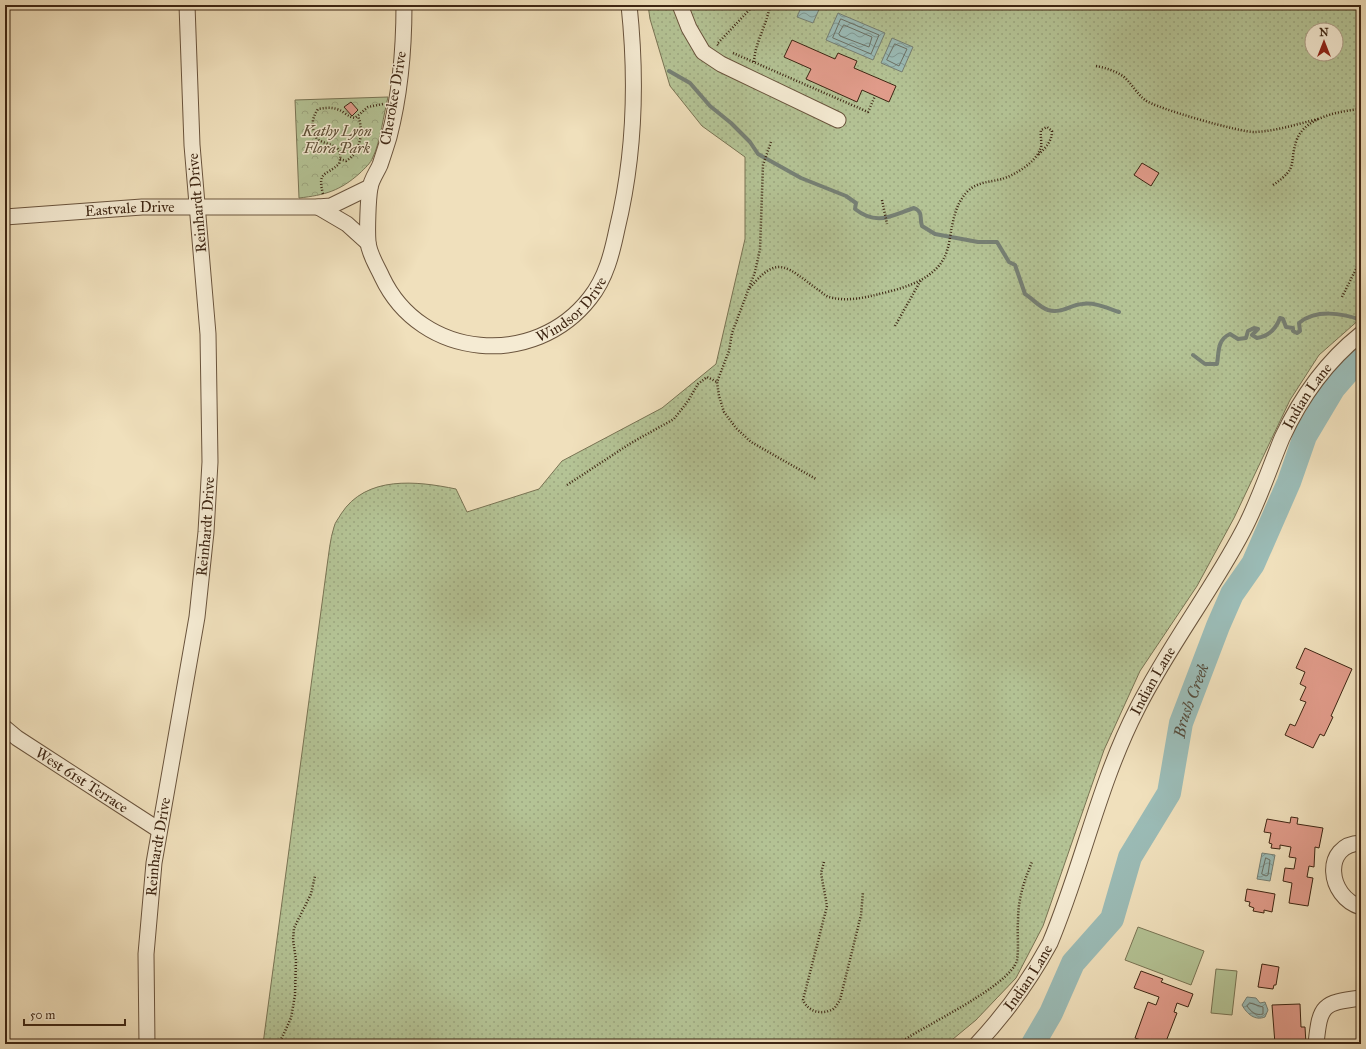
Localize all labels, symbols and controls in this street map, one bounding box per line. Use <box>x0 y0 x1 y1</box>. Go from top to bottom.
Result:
north arrow <box>1304 22 1344 62</box>
text: N <box>1319 26 1329 39</box>
street label: Cherokee Drive <box>376 50 410 146</box>
park label: Kathy Lyon Flora Park <box>302 122 372 157</box>
street label: Reinhardt Drive <box>184 152 210 254</box>
street label: Eastvale Drive <box>84 198 174 220</box>
street label: Windsor Drive <box>533 274 610 346</box>
street label: Indian Lane <box>1279 359 1336 432</box>
street label: Reinhardt Drive <box>192 476 218 577</box>
street label: Indian Lane <box>1126 643 1179 718</box>
water label: Brush Creek <box>1169 661 1212 740</box>
street label: West 61st Terrace <box>32 743 132 817</box>
street label: Reinhardt Drive <box>142 796 174 897</box>
street label: Indian Lane <box>1000 941 1056 1014</box>
scale bar <box>24 1001 125 1027</box>
text: 50 m <box>30 1008 55 1022</box>

